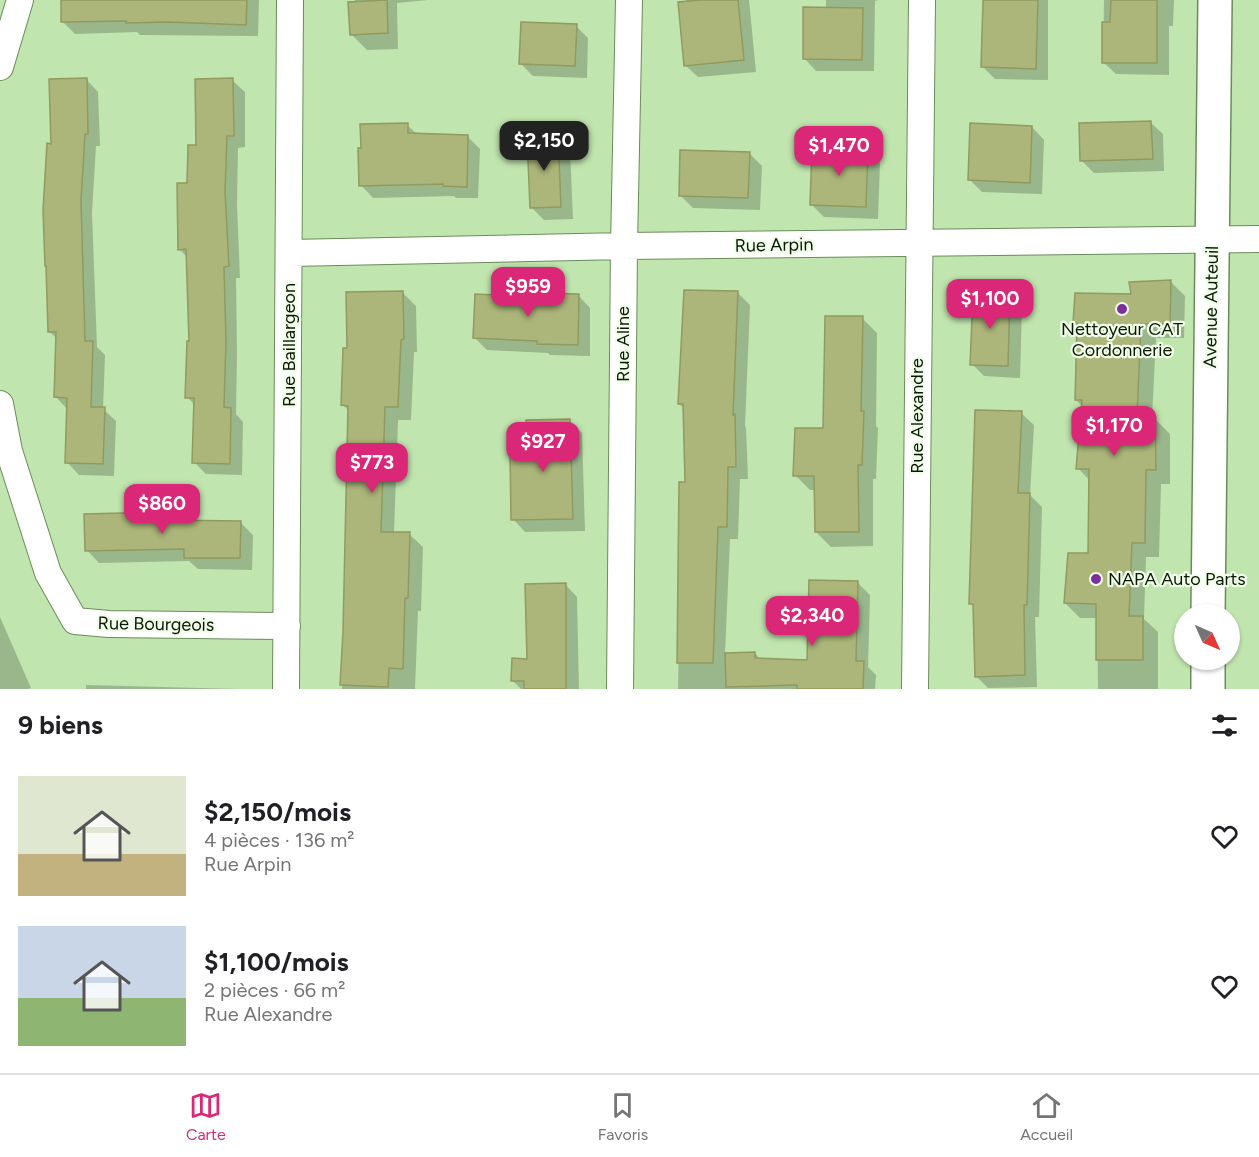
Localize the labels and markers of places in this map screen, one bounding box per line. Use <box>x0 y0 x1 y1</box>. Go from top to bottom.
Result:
pin: $2,150 <box>495 121 593 172</box>
pin: $1,470 <box>790 126 888 177</box>
pin: $959 <box>492 267 564 318</box>
pin: $1,100 <box>941 279 1039 330</box>
marker: Nettoyeur CAT Cordonnerie <box>1115 302 1129 316</box>
place label: Nettoyeur CAT Cordonnerie <box>1061 318 1183 361</box>
pin: $1,170 <box>1065 406 1163 457</box>
pin: $927 <box>507 422 579 473</box>
pin: $773 <box>336 443 408 494</box>
pin: $860 <box>126 484 198 535</box>
place label: NAPA Auto Parts <box>1108 568 1246 590</box>
marker: NAPA Auto Parts <box>1089 572 1103 586</box>
pin: $2,340 <box>763 596 861 647</box>

